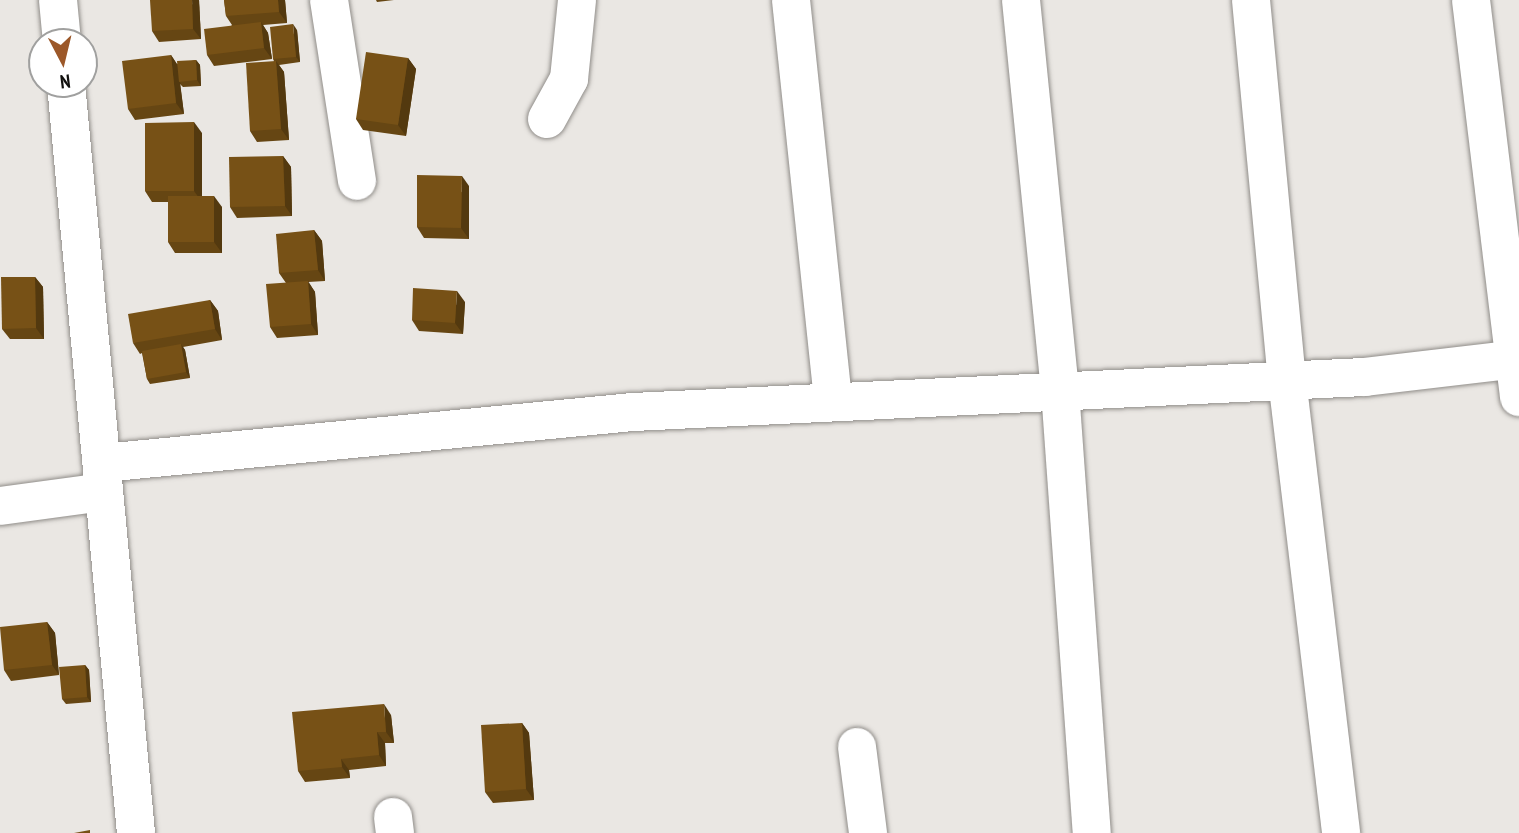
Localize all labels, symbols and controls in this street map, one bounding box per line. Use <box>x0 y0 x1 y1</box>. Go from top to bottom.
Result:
north arrow <box>28 28 98 98</box>
text: N <box>59 69 72 94</box>

